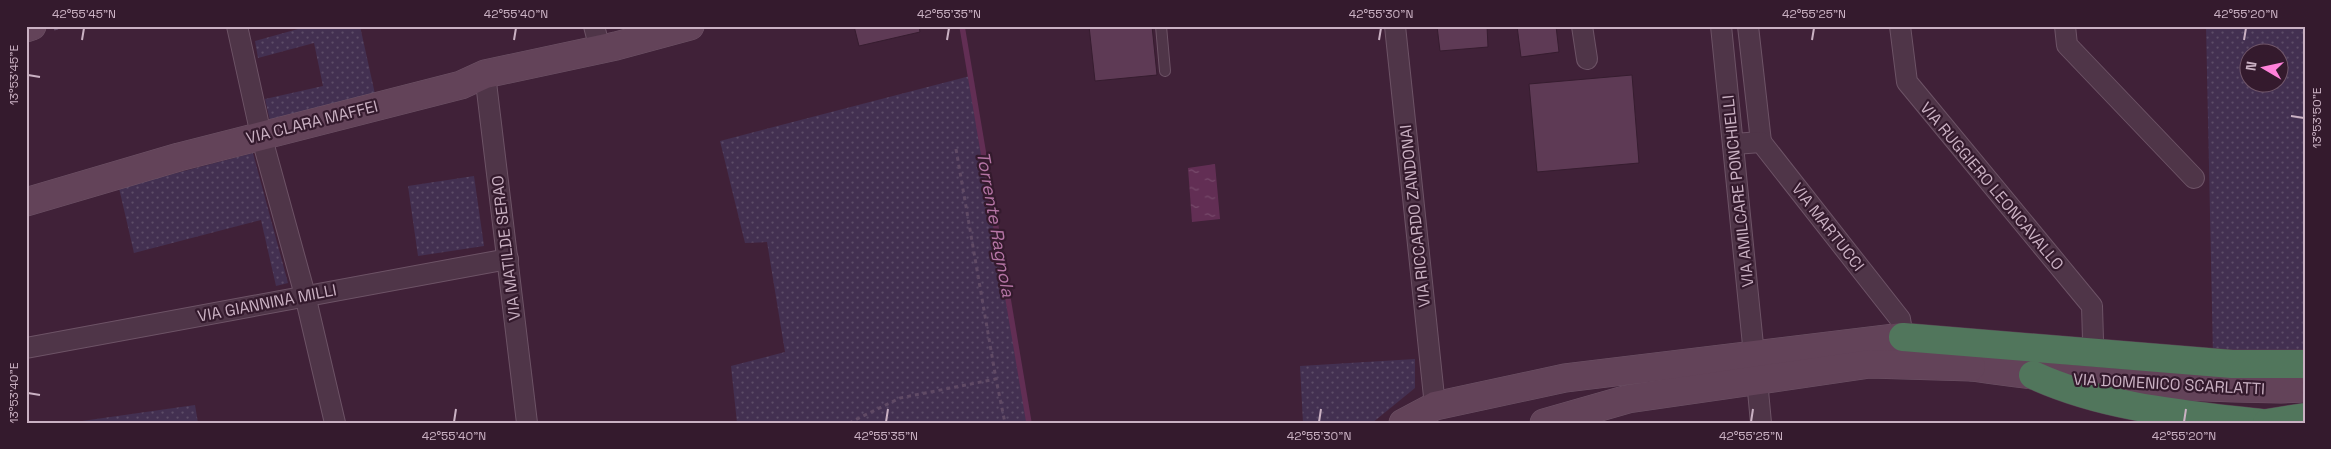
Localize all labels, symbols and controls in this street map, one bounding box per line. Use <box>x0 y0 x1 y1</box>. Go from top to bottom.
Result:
text: 42°55'45"N <box>52 6 116 22</box>
text: 42°55'40"N <box>484 6 548 22</box>
text: 42°55'35"N <box>917 6 981 22</box>
text: 42°55'30"N <box>1349 6 1413 22</box>
text: 42°55'25"N <box>1782 6 1846 22</box>
text: 42°55'20"N <box>2214 6 2278 22</box>
north arrow <box>2238 42 2288 92</box>
text: 13°53'45"E <box>6 45 22 105</box>
text: N <box>2242 60 2261 72</box>
text: 13°53'50"E <box>2309 87 2325 149</box>
street label: VIA AMILCARE PONCHIELLI <box>1717 94 1759 288</box>
street label: VIA CLARA MAFFEI <box>244 95 380 149</box>
street label: VIA RUGGIERO LEONCAVALLO <box>1916 98 2068 274</box>
street label: VIA RICCARDO ZANDONAI <box>1395 124 1435 308</box>
water label: Torrente Ragnola <box>972 149 1020 299</box>
street label: VIA MATILDE SERAO <box>487 174 525 322</box>
street label: VIA MARTUCCI <box>1787 179 1869 275</box>
street label: VIA GIANNINA MILLI <box>196 279 338 327</box>
text: 13°53'40"E <box>6 362 22 423</box>
street label: VIA DOMENICO SCARLATTI <box>2073 368 2265 400</box>
text: 42°55'40"N <box>422 428 486 444</box>
text: 42°55'35"N <box>854 428 918 444</box>
text: 42°55'30"N <box>1287 428 1351 444</box>
text: 42°55'25"N <box>1719 428 1783 444</box>
text: 42°55'20"N <box>2152 428 2216 444</box>

